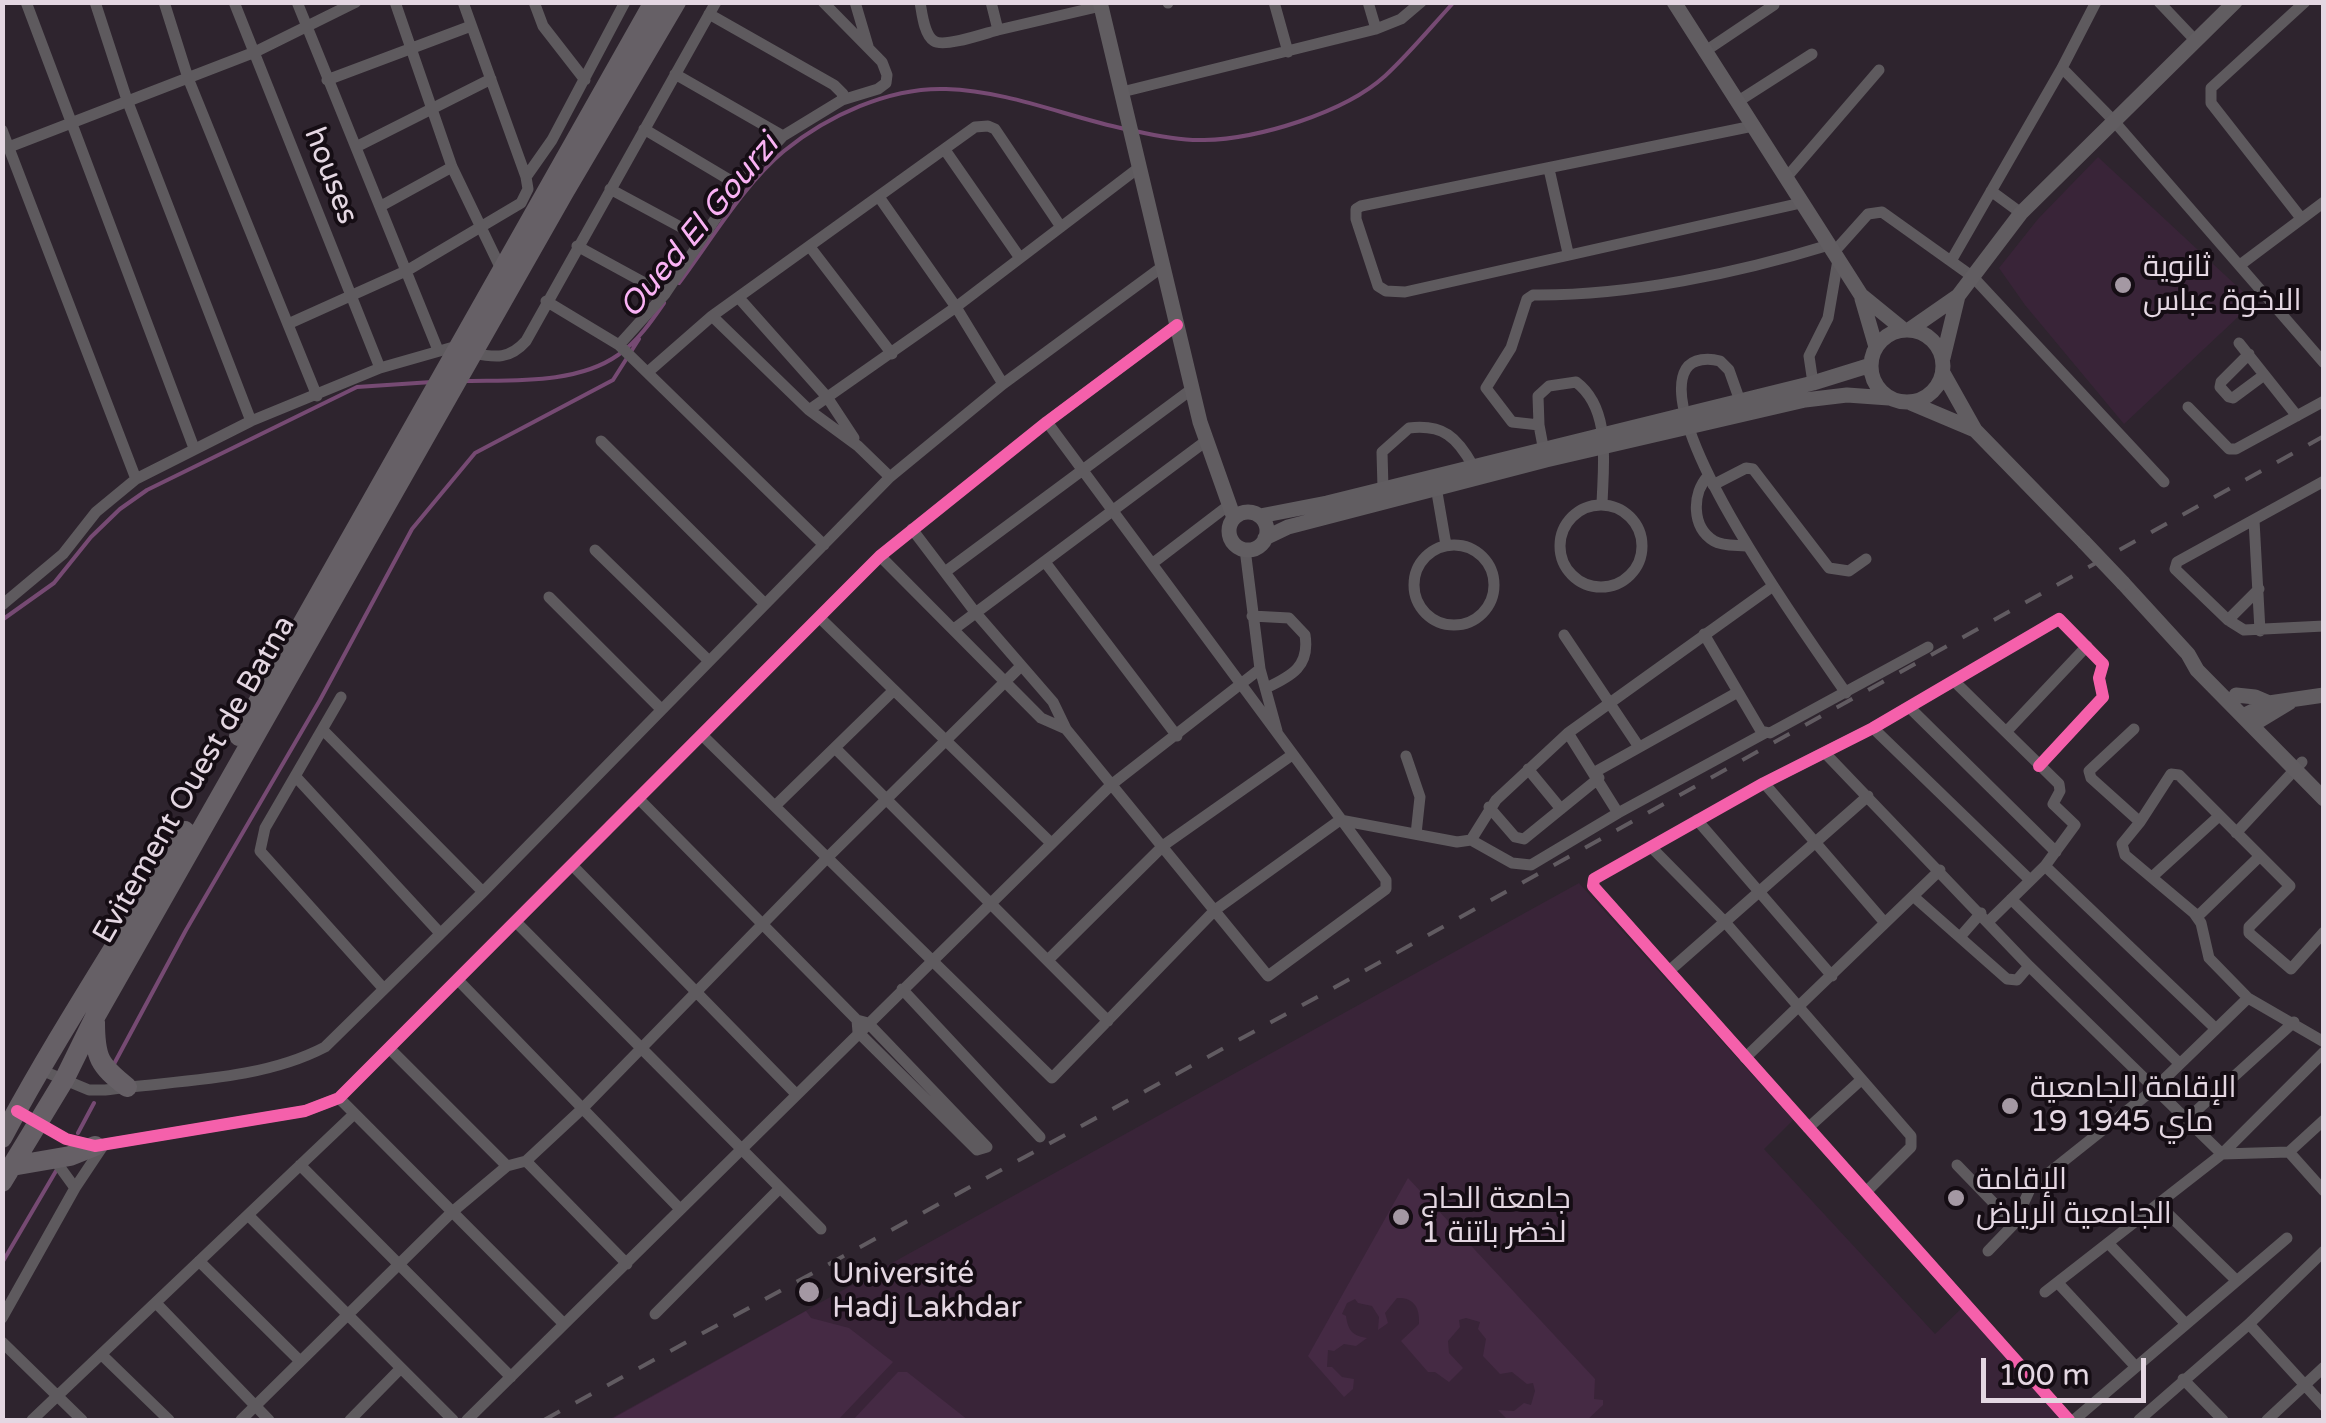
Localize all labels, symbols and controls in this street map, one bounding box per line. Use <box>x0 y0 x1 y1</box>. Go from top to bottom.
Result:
street label: houses <box>295 123 365 229</box>
water label: Oued El Gourzi <box>612 127 788 327</box>
place label: ثانوية الاخوة عباس <box>2143 250 2301 320</box>
marker: ثانوية الاخوة عباس <box>2112 274 2134 296</box>
street label: Evitement Ouest de Batna <box>86 610 304 950</box>
place label: الإقامة الجامعية 19 ماي 1945 <box>2030 1071 2237 1142</box>
marker: الإقامة الجامعية 19 ماي 1945 <box>1999 1095 2021 1117</box>
place label: الإقامة الجامعية الرياض <box>1976 1163 2172 1234</box>
place label: جامعة الحاج لخضر باتنة 1 <box>1421 1182 1571 1252</box>
marker: الإقامة الجامعية الرياض <box>1945 1187 1967 1209</box>
marker: جامعة الحاج لخضر باتنة 1 <box>1390 1206 1412 1228</box>
place label: Université Hadj Lakhdar <box>832 1257 1022 1328</box>
marker: Université Hadj Lakhdar <box>796 1279 822 1305</box>
scale bar <box>1986 1338 2151 1400</box>
text: 100 m <box>1998 1357 2090 1394</box>

